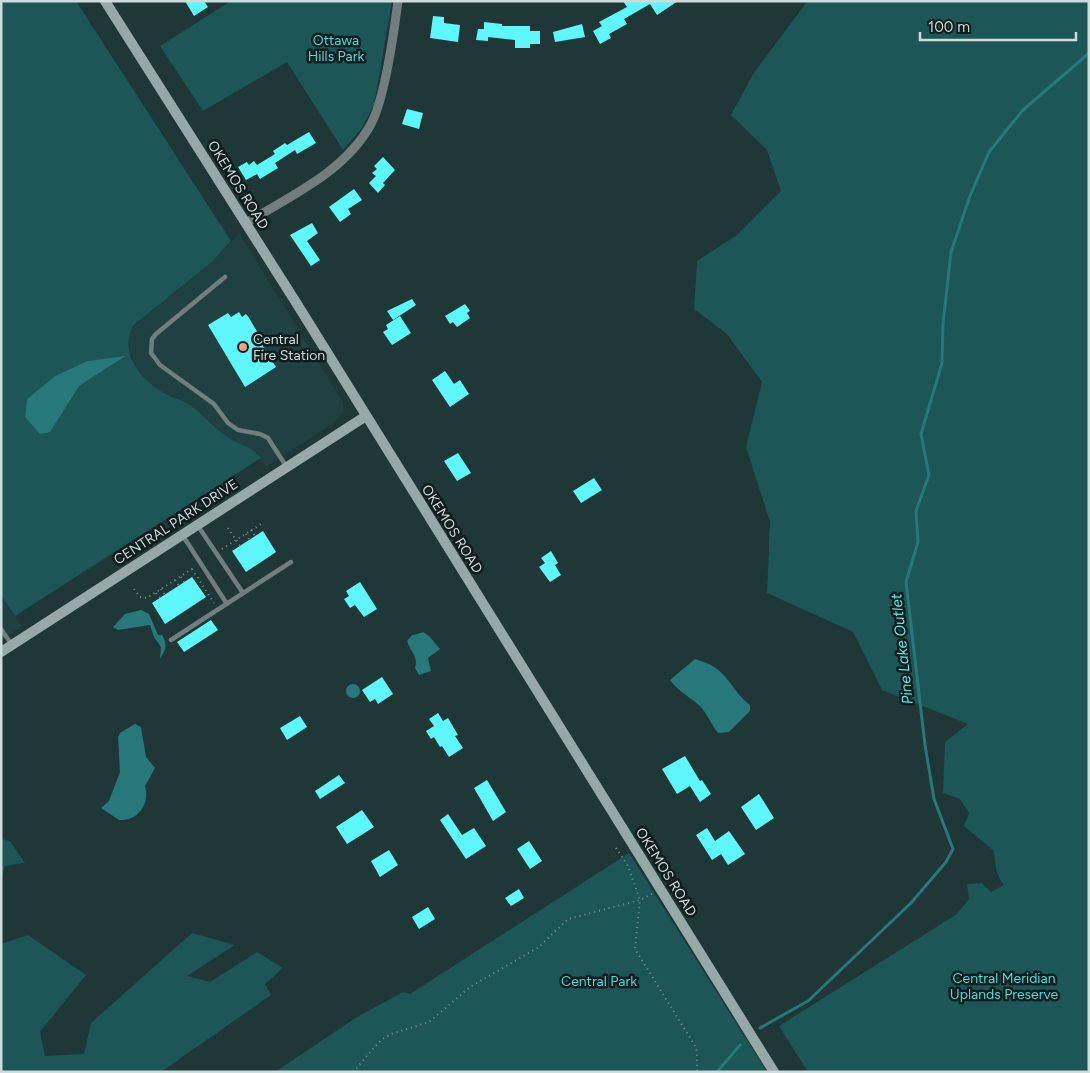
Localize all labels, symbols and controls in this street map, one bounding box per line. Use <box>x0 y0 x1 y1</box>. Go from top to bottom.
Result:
scale bar <box>920 10 1076 42</box>
text: 100 m <box>928 18 970 36</box>
park label: Ottawa Hills Park <box>308 32 364 65</box>
street label: OKEMOS ROAD <box>204 138 272 232</box>
place label: Central Fire Station <box>253 331 325 364</box>
marker: Central Fire Station <box>237 341 249 353</box>
street label: CENTRAL PARK DRIVE <box>111 476 241 568</box>
street label: OKEMOS ROAD <box>418 482 486 576</box>
water label: Pine Lake Outlet <box>887 593 917 705</box>
street label: OKEMOS ROAD <box>632 825 700 919</box>
park label: Central Meridian Uplands Preserve <box>950 970 1059 1003</box>
park label: Central Park <box>561 973 637 990</box>

